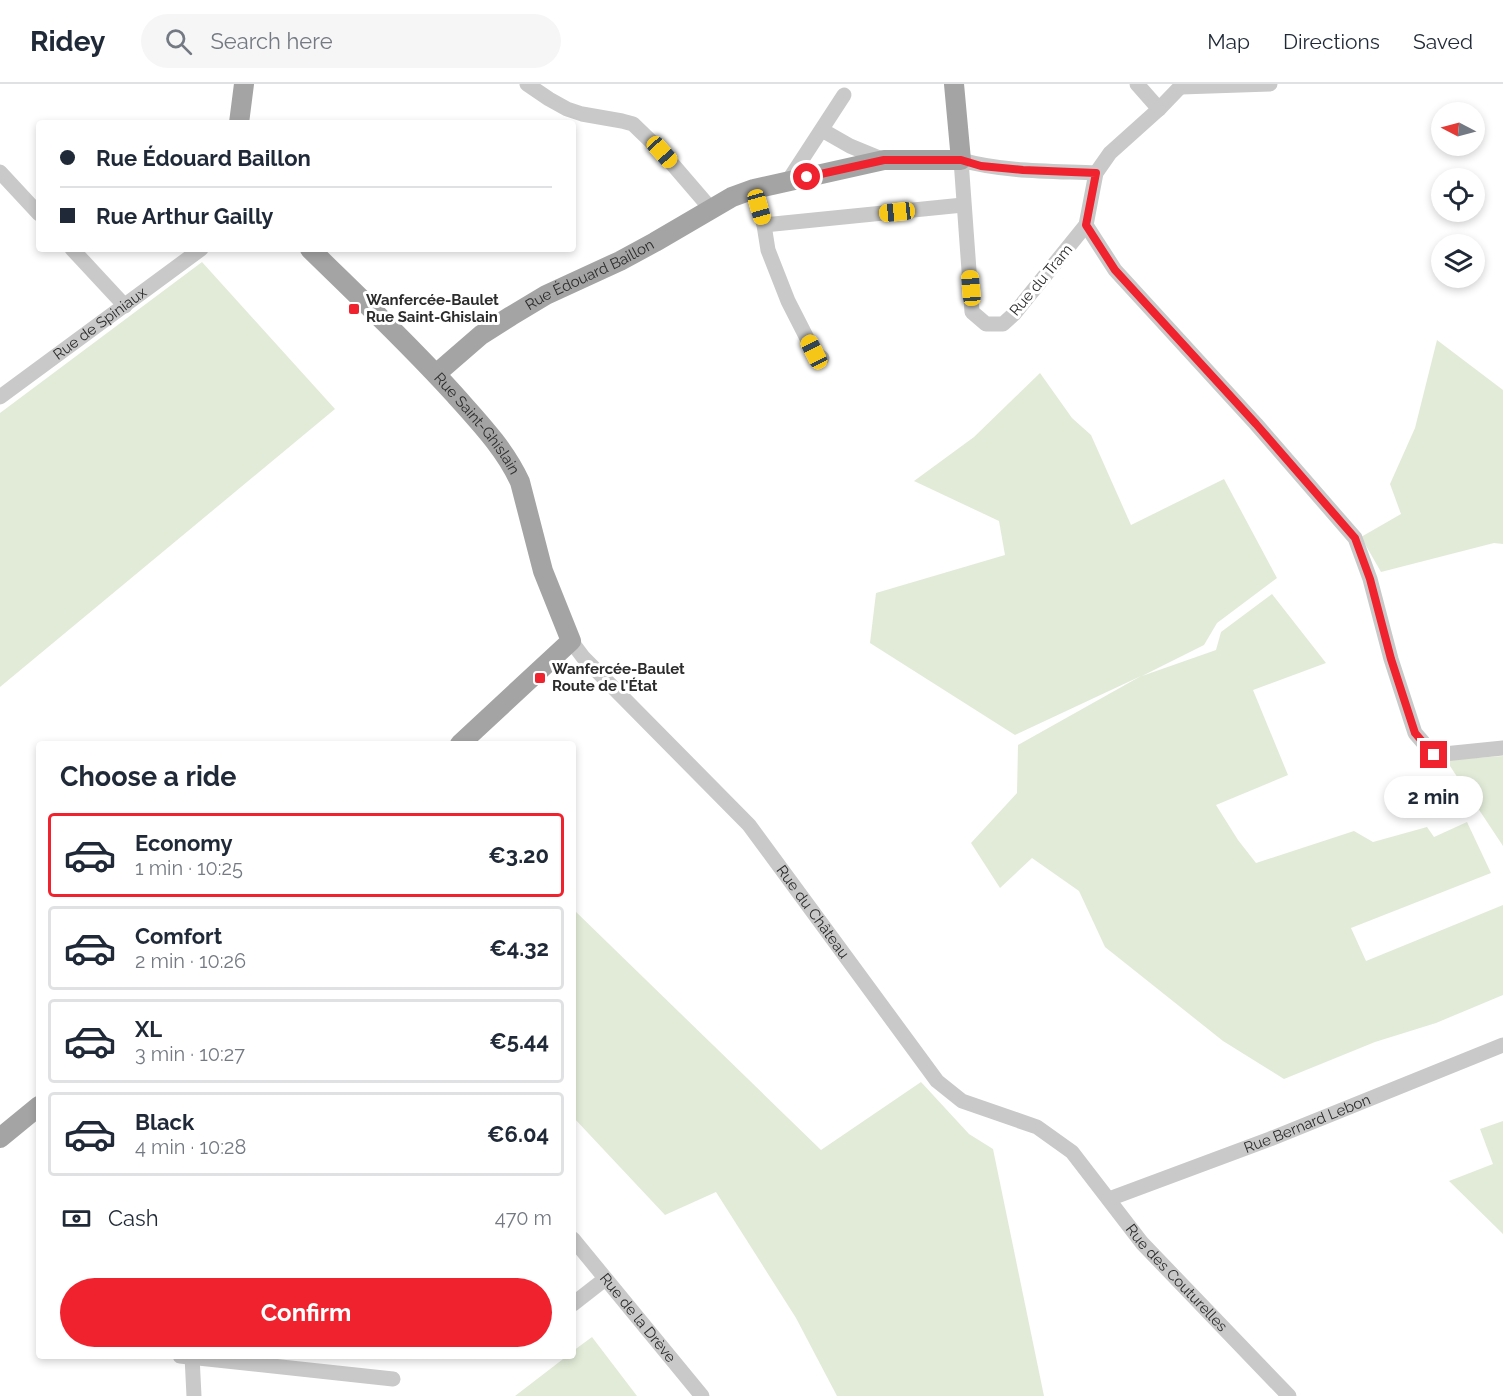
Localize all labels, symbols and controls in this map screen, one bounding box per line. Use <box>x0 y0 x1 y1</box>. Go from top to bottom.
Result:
search box <box>141 14 561 68</box>
text: Ridey <box>30 25 105 58</box>
icon: search <box>162 25 195 58</box>
text: Search here <box>210 28 333 54</box>
text: Map <box>1207 29 1250 54</box>
text: Directions <box>1283 29 1380 54</box>
text: Saved <box>1413 29 1473 54</box>
north arrow <box>1431 102 1485 156</box>
map controls <box>1431 102 1485 288</box>
car <box>643 133 681 171</box>
text: Rue Édouard Baillon <box>96 145 311 171</box>
route start <box>793 163 820 190</box>
button: locate <box>1431 168 1485 222</box>
car <box>745 187 773 227</box>
car <box>878 201 916 223</box>
text: Rue Arthur Gailly <box>96 203 273 229</box>
button: layers <box>1431 234 1485 288</box>
street label: Rue Édouard Baillon <box>522 235 657 314</box>
street label: Rue du Tram <box>1006 241 1076 319</box>
car <box>960 269 982 307</box>
street label: Rue de Spiniaux <box>50 283 150 364</box>
place label: Wanfercée-Baulet Rue Saint-Ghislain <box>366 291 499 326</box>
marker: Wanfercée-Baulet Rue Saint-Ghislain <box>347 302 361 316</box>
car <box>798 332 830 372</box>
street label: Rue Saint-Ghislain <box>430 369 524 478</box>
place label: Wanfercée-Baulet Route de l'État <box>552 660 685 695</box>
marker: Wanfercée-Baulet Route de l'État <box>533 671 547 685</box>
route end <box>1420 741 1447 768</box>
text: Choose a ride <box>60 761 236 792</box>
callout: 2 min <box>1384 776 1484 818</box>
text: 2 min <box>1408 785 1459 809</box>
icon: car <box>63 828 117 882</box>
text: Economy <box>135 830 233 856</box>
text: €3.20 <box>488 842 549 868</box>
text: 1 min · 10:25 <box>135 856 243 880</box>
street label: Rue du Château <box>773 862 853 962</box>
icon: car <box>63 921 117 975</box>
text: Comfort <box>135 923 222 949</box>
text: €4.32 <box>489 935 549 961</box>
text: 2 min · 10:26 <box>135 949 246 973</box>
icon: car <box>63 1014 117 1068</box>
text: XL <box>135 1016 162 1042</box>
text: €5.44 <box>489 1028 549 1054</box>
text: 3 min · 10:27 <box>135 1042 245 1066</box>
street label: Rue Bernard Lebon <box>1241 1090 1373 1157</box>
icon: car <box>63 1107 117 1161</box>
text: Black <box>135 1109 194 1135</box>
text: €6.04 <box>487 1121 549 1147</box>
text: 4 min · 10:28 <box>135 1135 246 1159</box>
icon: cash <box>60 1202 93 1235</box>
text: Cash <box>108 1205 159 1231</box>
text: 470 m <box>495 1206 552 1230</box>
street label: Rue des Couturelles <box>1122 1221 1231 1335</box>
street label: Rue de la Drève <box>596 1269 680 1366</box>
button: Confirm <box>60 1278 552 1347</box>

